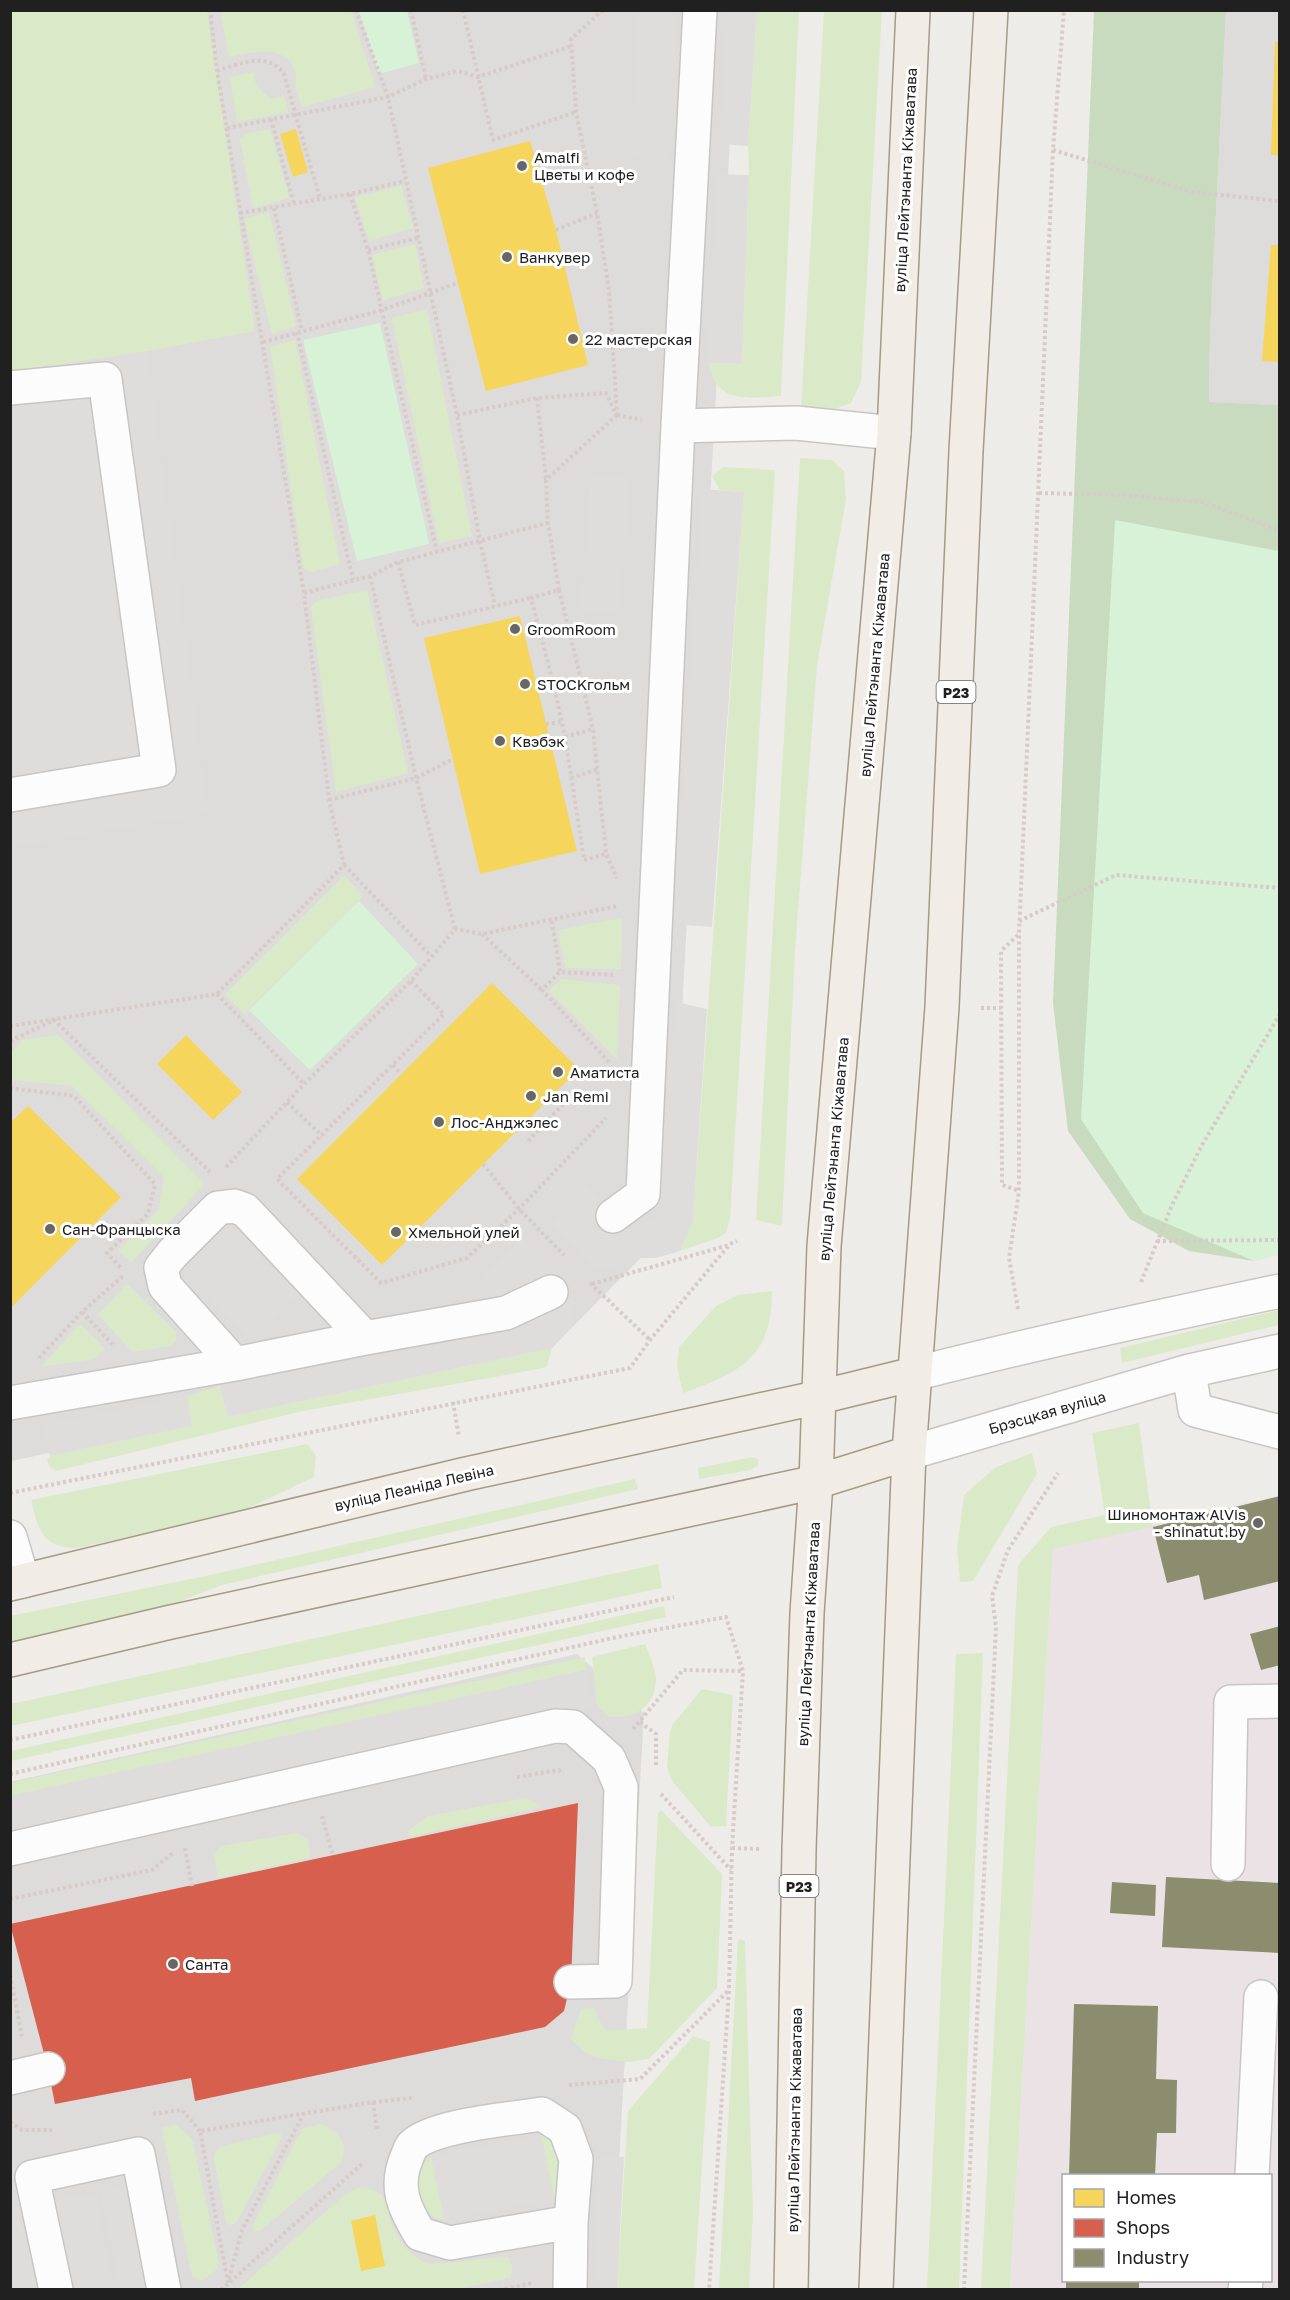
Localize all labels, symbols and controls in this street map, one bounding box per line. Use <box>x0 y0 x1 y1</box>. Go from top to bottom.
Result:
street label: вуліца Лейтэнанта Кіжаватава <box>890 67 920 293</box>
place label: Amalfi Цветы и кофе <box>534 148 635 183</box>
marker: Amalfi Цветы и кофе <box>515 159 529 173</box>
place label: Ванкувер <box>519 248 590 266</box>
marker: Ванкувер <box>500 250 514 264</box>
place label: 22 мастерская <box>585 330 692 348</box>
marker: 22 мастерская <box>566 332 580 346</box>
street label: вуліца Лейтэнанта Кіжаватава <box>855 552 893 778</box>
place label: GroomRoom <box>527 620 616 638</box>
marker: GroomRoom <box>508 622 522 636</box>
place label: STOCKгольм <box>537 675 630 693</box>
marker: STOCKгольм <box>518 677 532 691</box>
road number: Р23 <box>936 681 976 703</box>
place label: Квэбэк <box>512 732 565 750</box>
marker: Квэбэк <box>493 734 507 748</box>
street label: вуліца Лейтэнанта Кіжаватава <box>814 1036 852 1262</box>
place label: Аматиста <box>570 1063 639 1081</box>
marker: Аматиста <box>551 1065 565 1079</box>
place label: Jan Remi <box>543 1087 609 1105</box>
marker: Jan Remi <box>524 1089 538 1103</box>
place label: Лос-Анджэлес <box>451 1113 559 1131</box>
marker: Лос-Анджэлес <box>432 1115 446 1129</box>
place label: Сан-Францыска <box>62 1220 181 1238</box>
marker: Сан-Францыска <box>43 1222 57 1236</box>
place label: Хмельной улей <box>408 1223 520 1241</box>
marker: Хмельной улей <box>389 1225 403 1239</box>
street label: Брэсцкая вуліца <box>986 1387 1108 1437</box>
street label: вуліца Леаніда Левіна <box>333 1460 495 1514</box>
place label: Шиномонтаж AlVis - shinatut.by <box>1107 1505 1247 1540</box>
marker: Шиномонтаж AlVis - shinatut.by <box>1251 1516 1265 1530</box>
street label: вуліца Лейтэнанта Кіжаватава <box>793 1521 823 1747</box>
road number: Р23 <box>780 1875 818 1897</box>
place label: Санта <box>185 1955 228 1973</box>
marker: Санта <box>166 1957 180 1971</box>
street label: вуліца Лейтэнанта Кіжаватава <box>783 2007 805 2233</box>
legend <box>1062 2174 1272 2282</box>
text: Homes <box>1116 2186 1176 2208</box>
text: Shops <box>1116 2216 1170 2238</box>
text: Industry <box>1116 2246 1189 2268</box>

